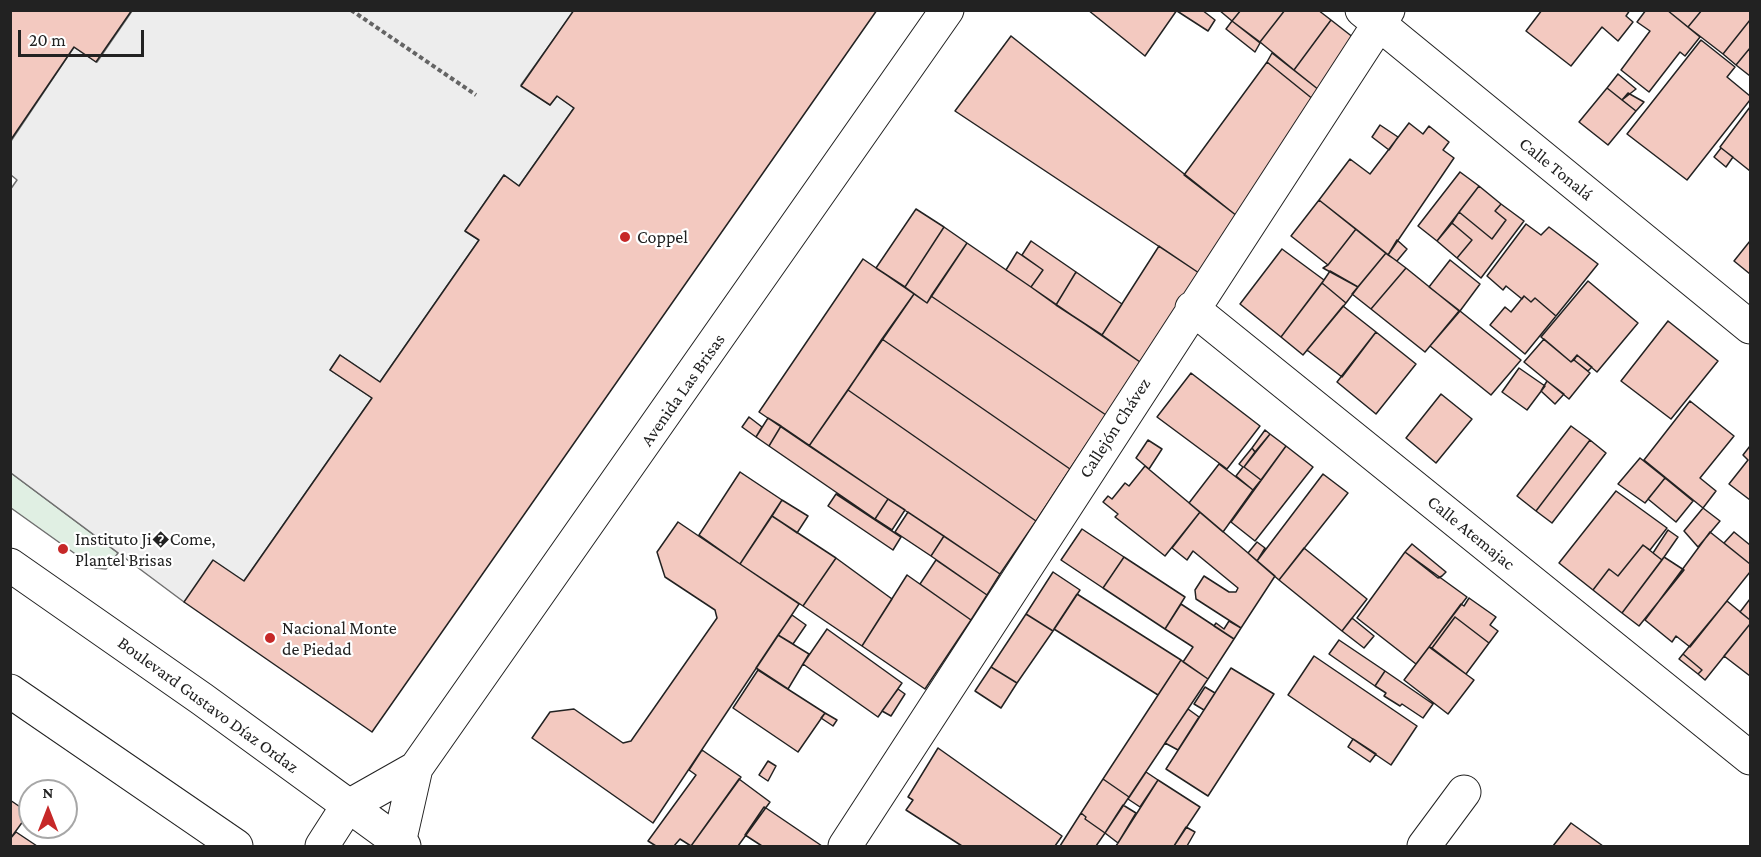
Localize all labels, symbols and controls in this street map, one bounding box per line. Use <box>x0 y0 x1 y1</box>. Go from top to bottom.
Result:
scale bar <box>21 18 147 56</box>
text: 20 m <box>29 30 66 50</box>
street label: Calle Tonalá <box>1515 133 1597 205</box>
place label: Coppel <box>637 226 688 248</box>
marker: Coppel <box>618 230 632 244</box>
street label: Avenida Las Brisas <box>636 329 730 451</box>
street label: Callejón Chávez <box>1075 374 1155 482</box>
street label: Calle Atemajac <box>1423 491 1519 575</box>
place label: Instituto Ji�Come, Plantel Brisas <box>75 528 216 570</box>
marker: Instituto Ji�Come, Plantel Brisas <box>56 542 70 556</box>
place label: Nacional Monte de Piedad <box>282 617 397 660</box>
marker: Nacional Monte de Piedad <box>263 631 277 645</box>
street label: Boulevard Gustavo Díaz Ordaz <box>113 632 303 778</box>
north arrow <box>18 779 78 839</box>
text: N <box>43 784 53 801</box>

